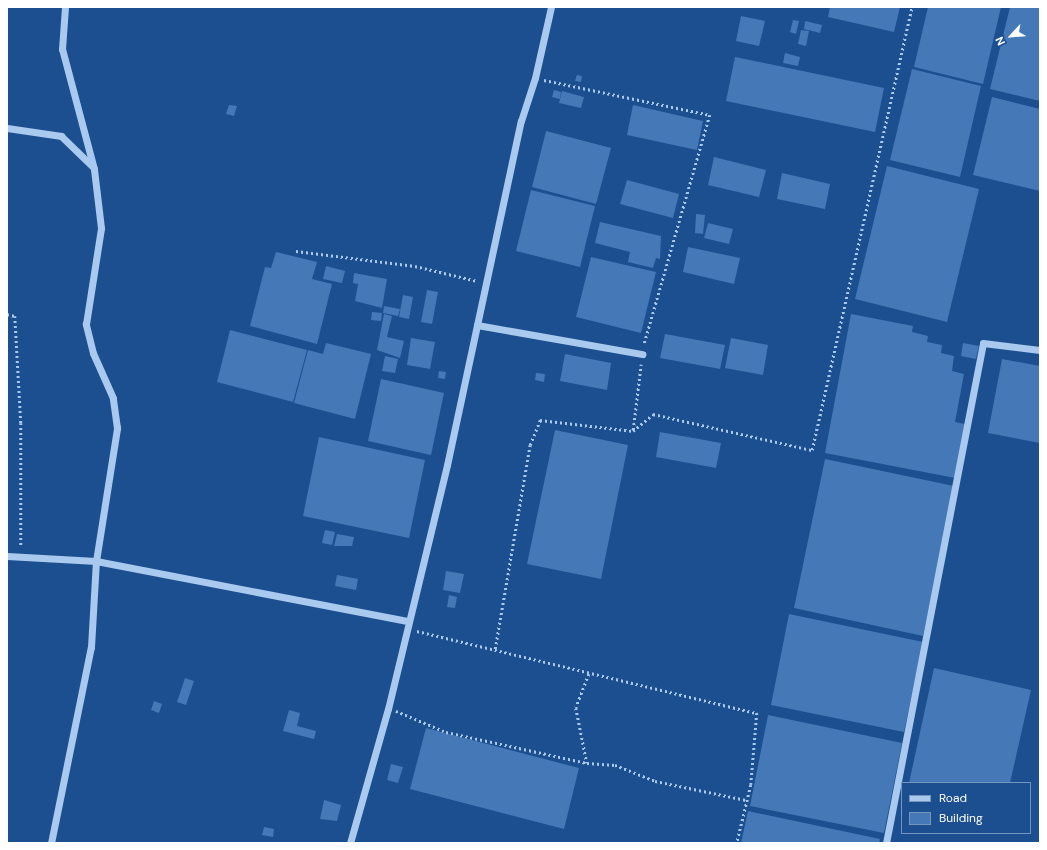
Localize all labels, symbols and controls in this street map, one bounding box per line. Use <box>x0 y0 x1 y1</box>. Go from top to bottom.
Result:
north arrow <box>991 16 1031 56</box>
text: N <box>992 35 1008 48</box>
legend <box>901 782 1031 834</box>
text: Road <box>939 790 967 806</box>
text: Building <box>939 810 983 826</box>

